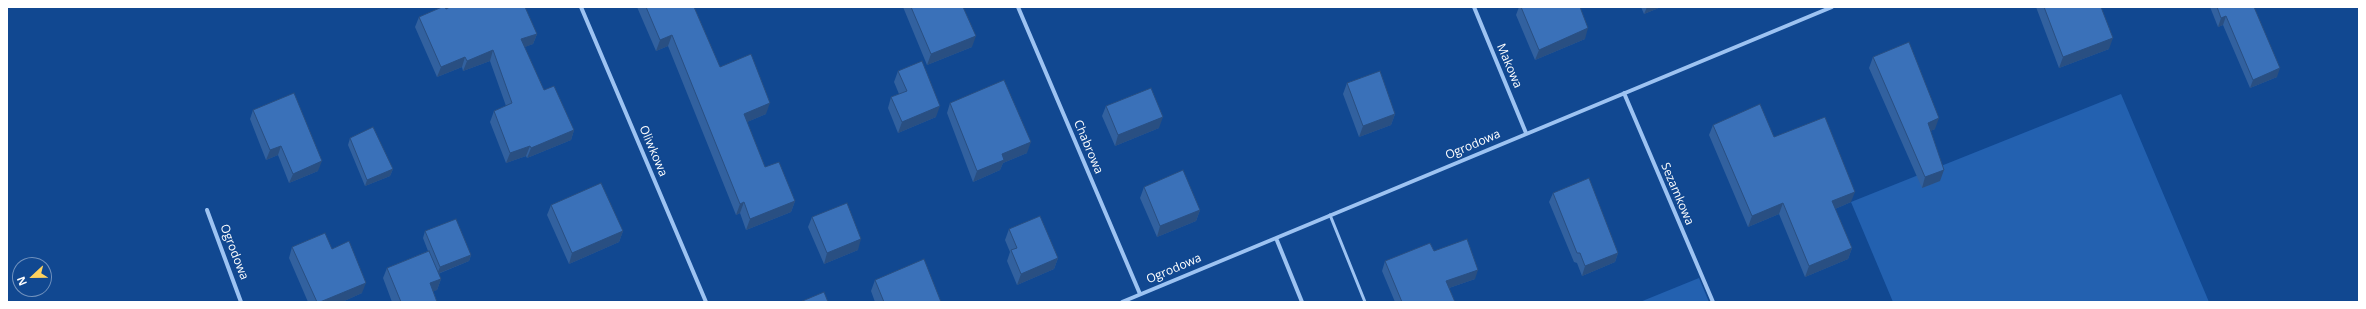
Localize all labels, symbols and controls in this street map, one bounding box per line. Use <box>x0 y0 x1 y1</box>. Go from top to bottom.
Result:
street label: Makowa <box>1493 42 1525 90</box>
street label: Chabrowa <box>1070 118 1106 176</box>
street label: Oliwkowa <box>636 123 670 179</box>
street label: Ogrodowa <box>1443 127 1503 163</box>
street label: Sezamkowa <box>1657 161 1697 227</box>
street label: Ogrodowa <box>217 222 251 282</box>
street label: Ogrodowa <box>1144 251 1204 287</box>
north arrow <box>12 257 52 297</box>
text: N <box>13 274 30 288</box>

